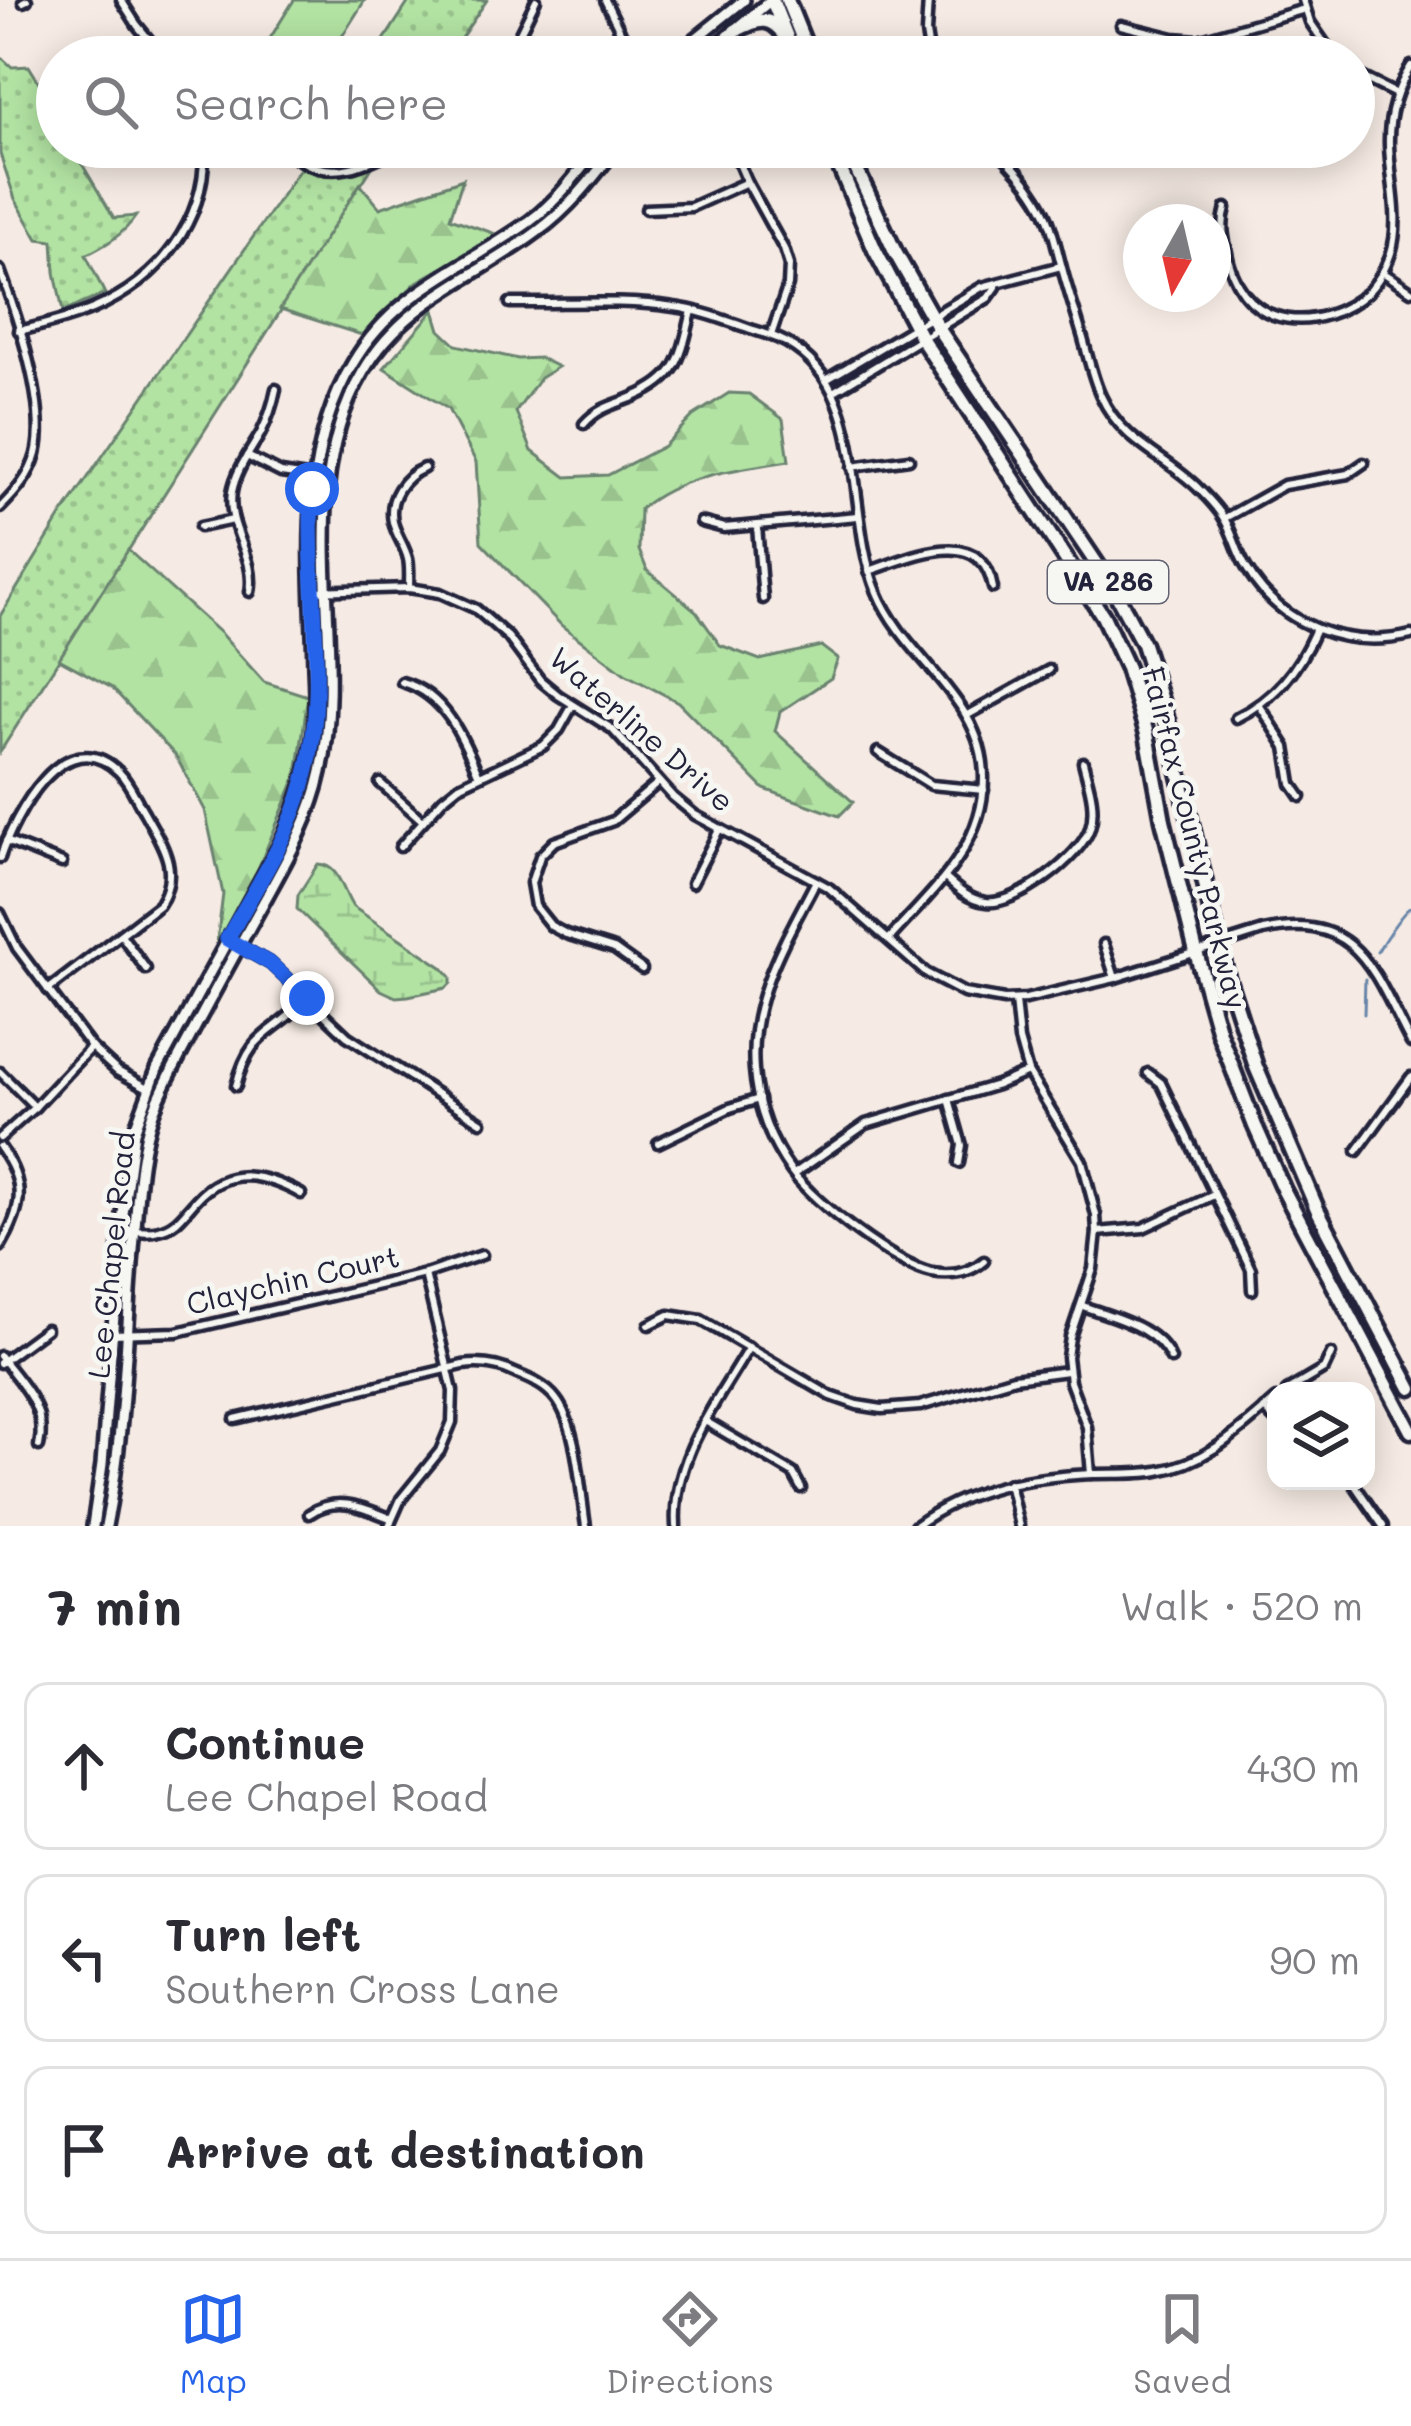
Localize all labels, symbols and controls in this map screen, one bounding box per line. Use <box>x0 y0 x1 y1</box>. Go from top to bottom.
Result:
search box <box>36 36 1375 168</box>
icon: search <box>78 69 144 135</box>
text: Search here <box>174 73 448 131</box>
north arrow <box>1123 204 1231 312</box>
route start <box>285 462 339 516</box>
road number: VA 286 <box>1048 561 1168 603</box>
street label: Waterline Drive <box>541 637 743 820</box>
street label: Fairfax County Parkway <box>1134 662 1258 1013</box>
route end <box>280 971 334 1025</box>
street label: Lee Chapel Road <box>77 1129 143 1380</box>
street label: Claychin Court <box>182 1235 403 1323</box>
map controls <box>1267 1382 1375 1490</box>
button: layers <box>1267 1382 1375 1490</box>
text: 7 min <box>48 1571 182 1638</box>
text: Walk · 520 m <box>1120 1579 1363 1630</box>
text: Continue <box>165 1712 365 1770</box>
icon: ahead <box>51 1733 117 1799</box>
text: 430 m <box>1247 1741 1360 1792</box>
text: Lee Chapel Road <box>165 1770 488 1821</box>
text: Turn left <box>165 1904 361 1962</box>
icon: left <box>51 1925 117 1991</box>
text: 90 m <box>1269 1933 1360 1984</box>
text: Southern Cross Lane <box>165 1962 560 2013</box>
icon: arrive <box>51 2117 117 2183</box>
text: Arrive at destination <box>165 2121 645 2179</box>
tab: Map <box>180 2286 247 2401</box>
tab: Directions <box>606 2286 774 2401</box>
tab: Saved <box>1133 2286 1231 2401</box>

